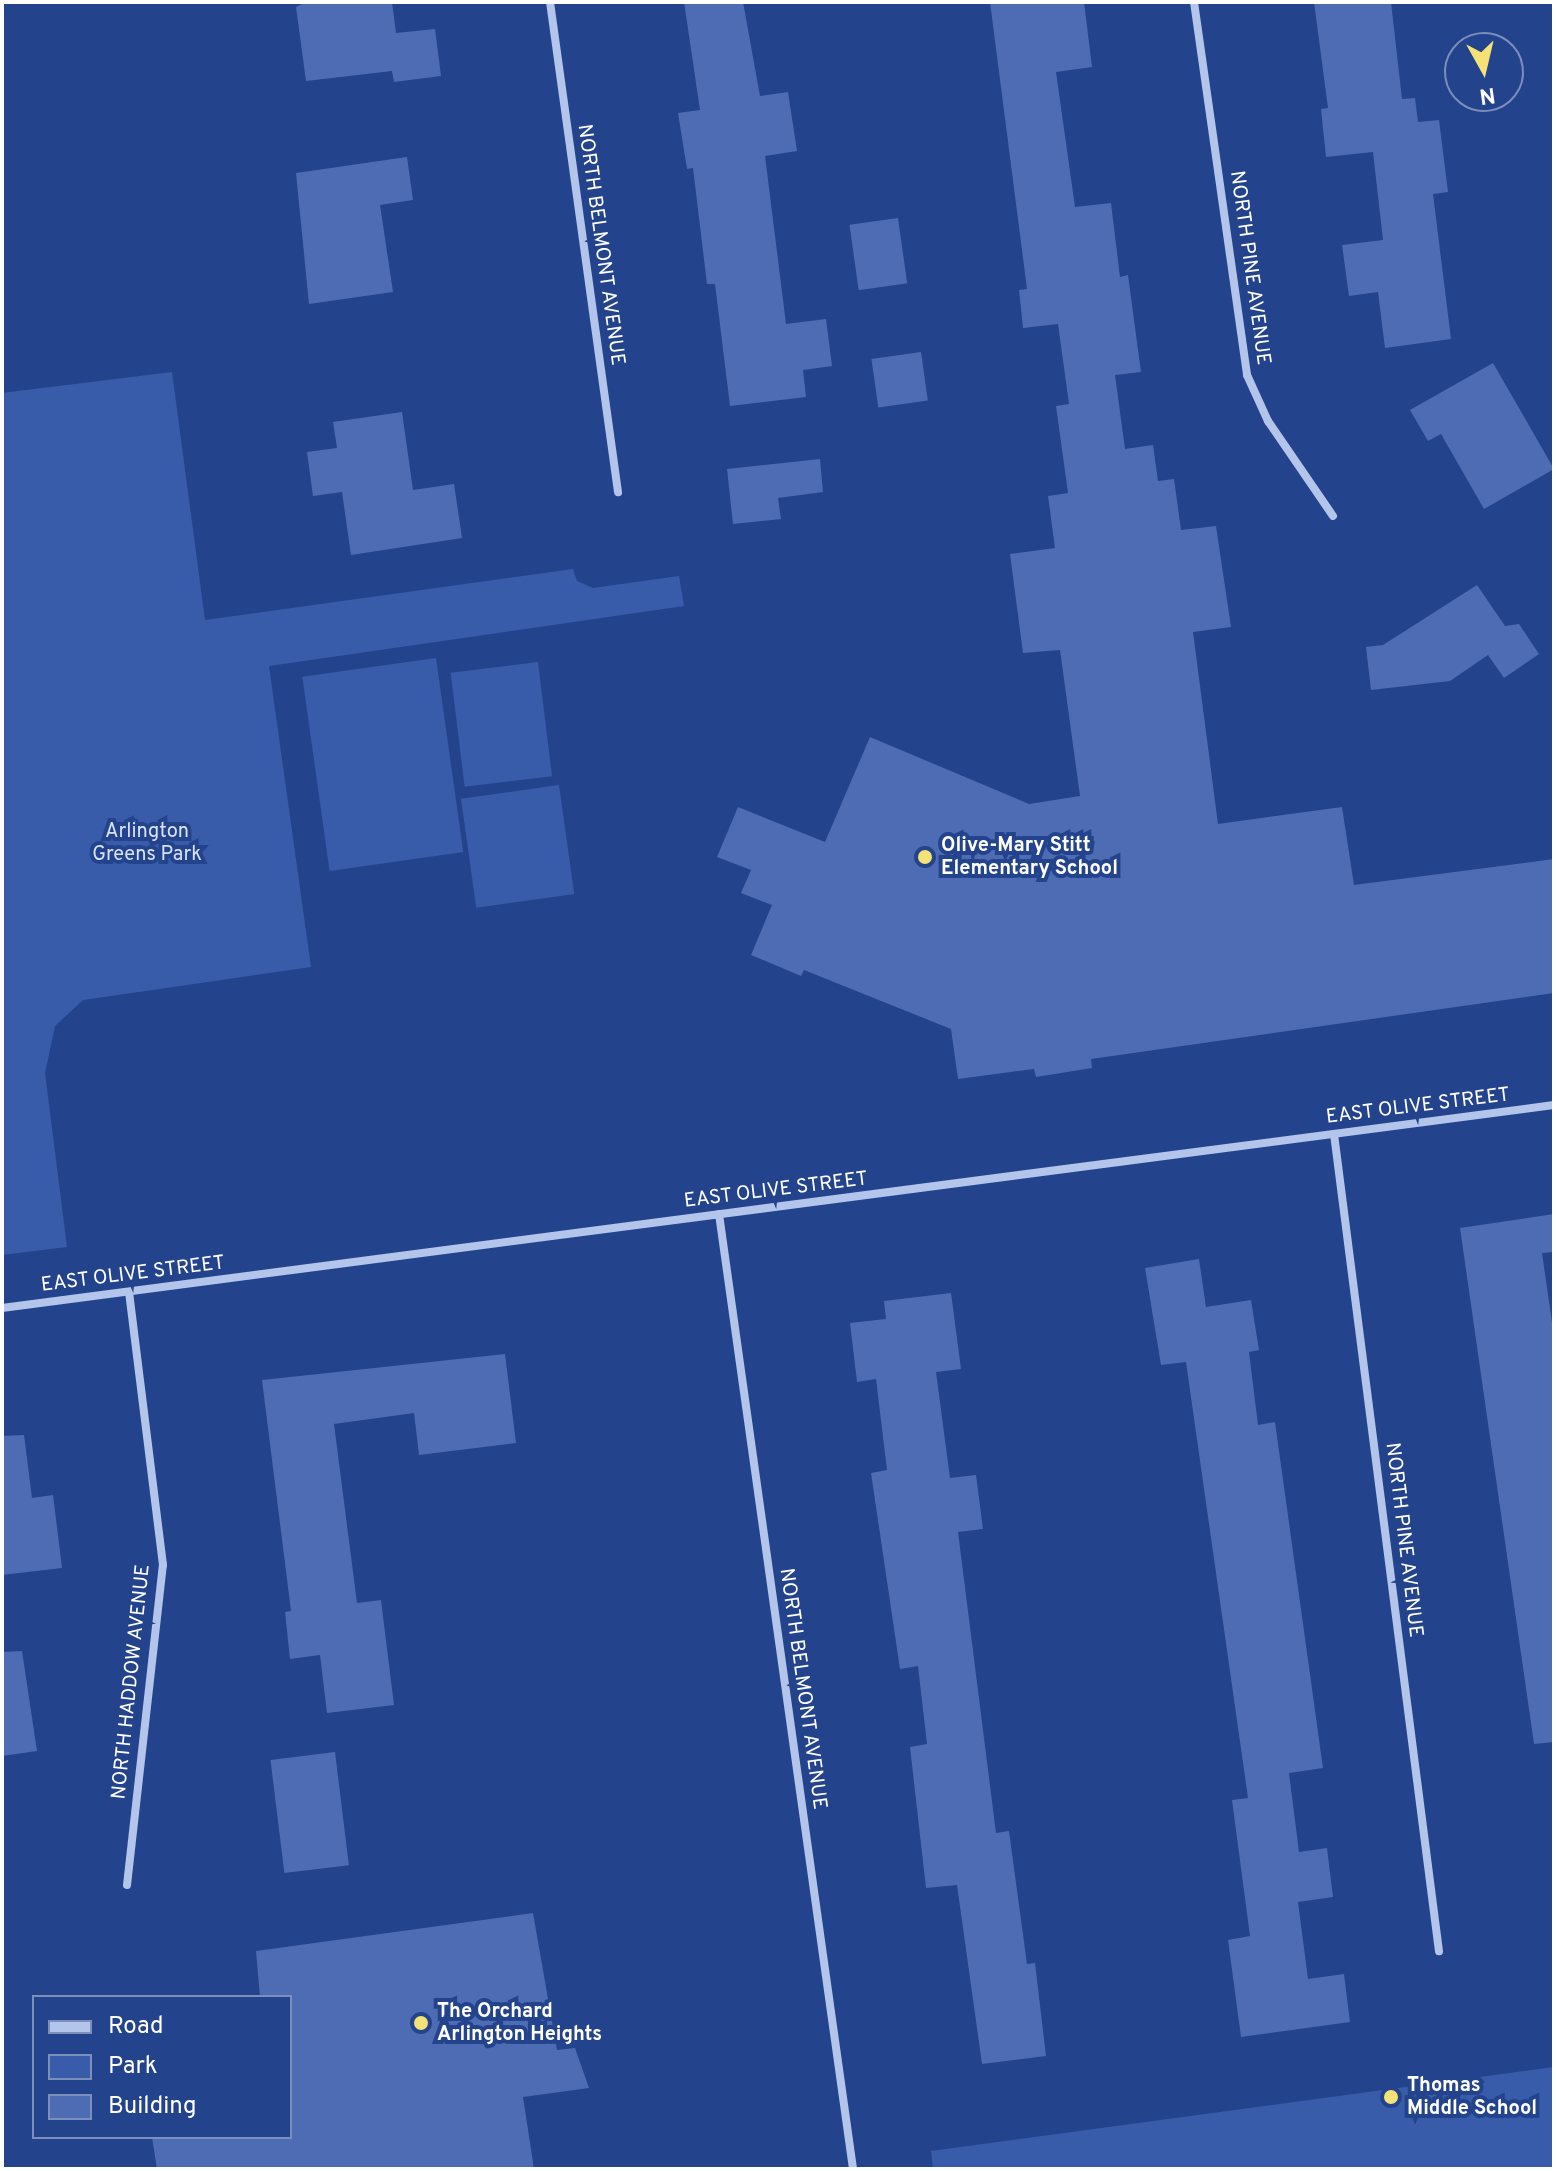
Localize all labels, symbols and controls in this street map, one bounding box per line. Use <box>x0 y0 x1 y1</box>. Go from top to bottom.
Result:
north arrow <box>1444 32 1524 112</box>
text: N <box>1477 80 1497 109</box>
street label: NORTH BELMONT AVENUE <box>571 122 629 368</box>
street label: NORTH PINE AVENUE <box>1223 169 1275 367</box>
park label: Arlington Greens Park <box>92 820 202 867</box>
place label: Olive-Mary Stitt Elementary School <box>941 834 1118 881</box>
marker: Olive-Mary Stitt Elementary School <box>916 848 934 866</box>
street label: EAST OLIVE STREET <box>1324 1084 1512 1130</box>
street label: EAST OLIVE STREET <box>682 1168 870 1214</box>
street label: EAST OLIVE STREET <box>39 1252 227 1298</box>
street label: NORTH PINE AVENUE <box>1379 1441 1427 1639</box>
street label: NORTH HADDOW AVENUE <box>108 1563 156 1801</box>
street label: NORTH BELMONT AVENUE <box>773 1566 831 1812</box>
legend <box>32 1995 292 2139</box>
place label: The Orchard Arlington Heights <box>437 2000 602 2047</box>
text: Road <box>108 2012 164 2042</box>
marker: The Orchard Arlington Heights <box>412 2014 430 2032</box>
text: Park <box>108 2052 158 2082</box>
place label: Thomas Middle School <box>1407 2074 1537 2121</box>
marker: Thomas Middle School <box>1382 2088 1400 2106</box>
text: Building <box>108 2092 197 2122</box>

